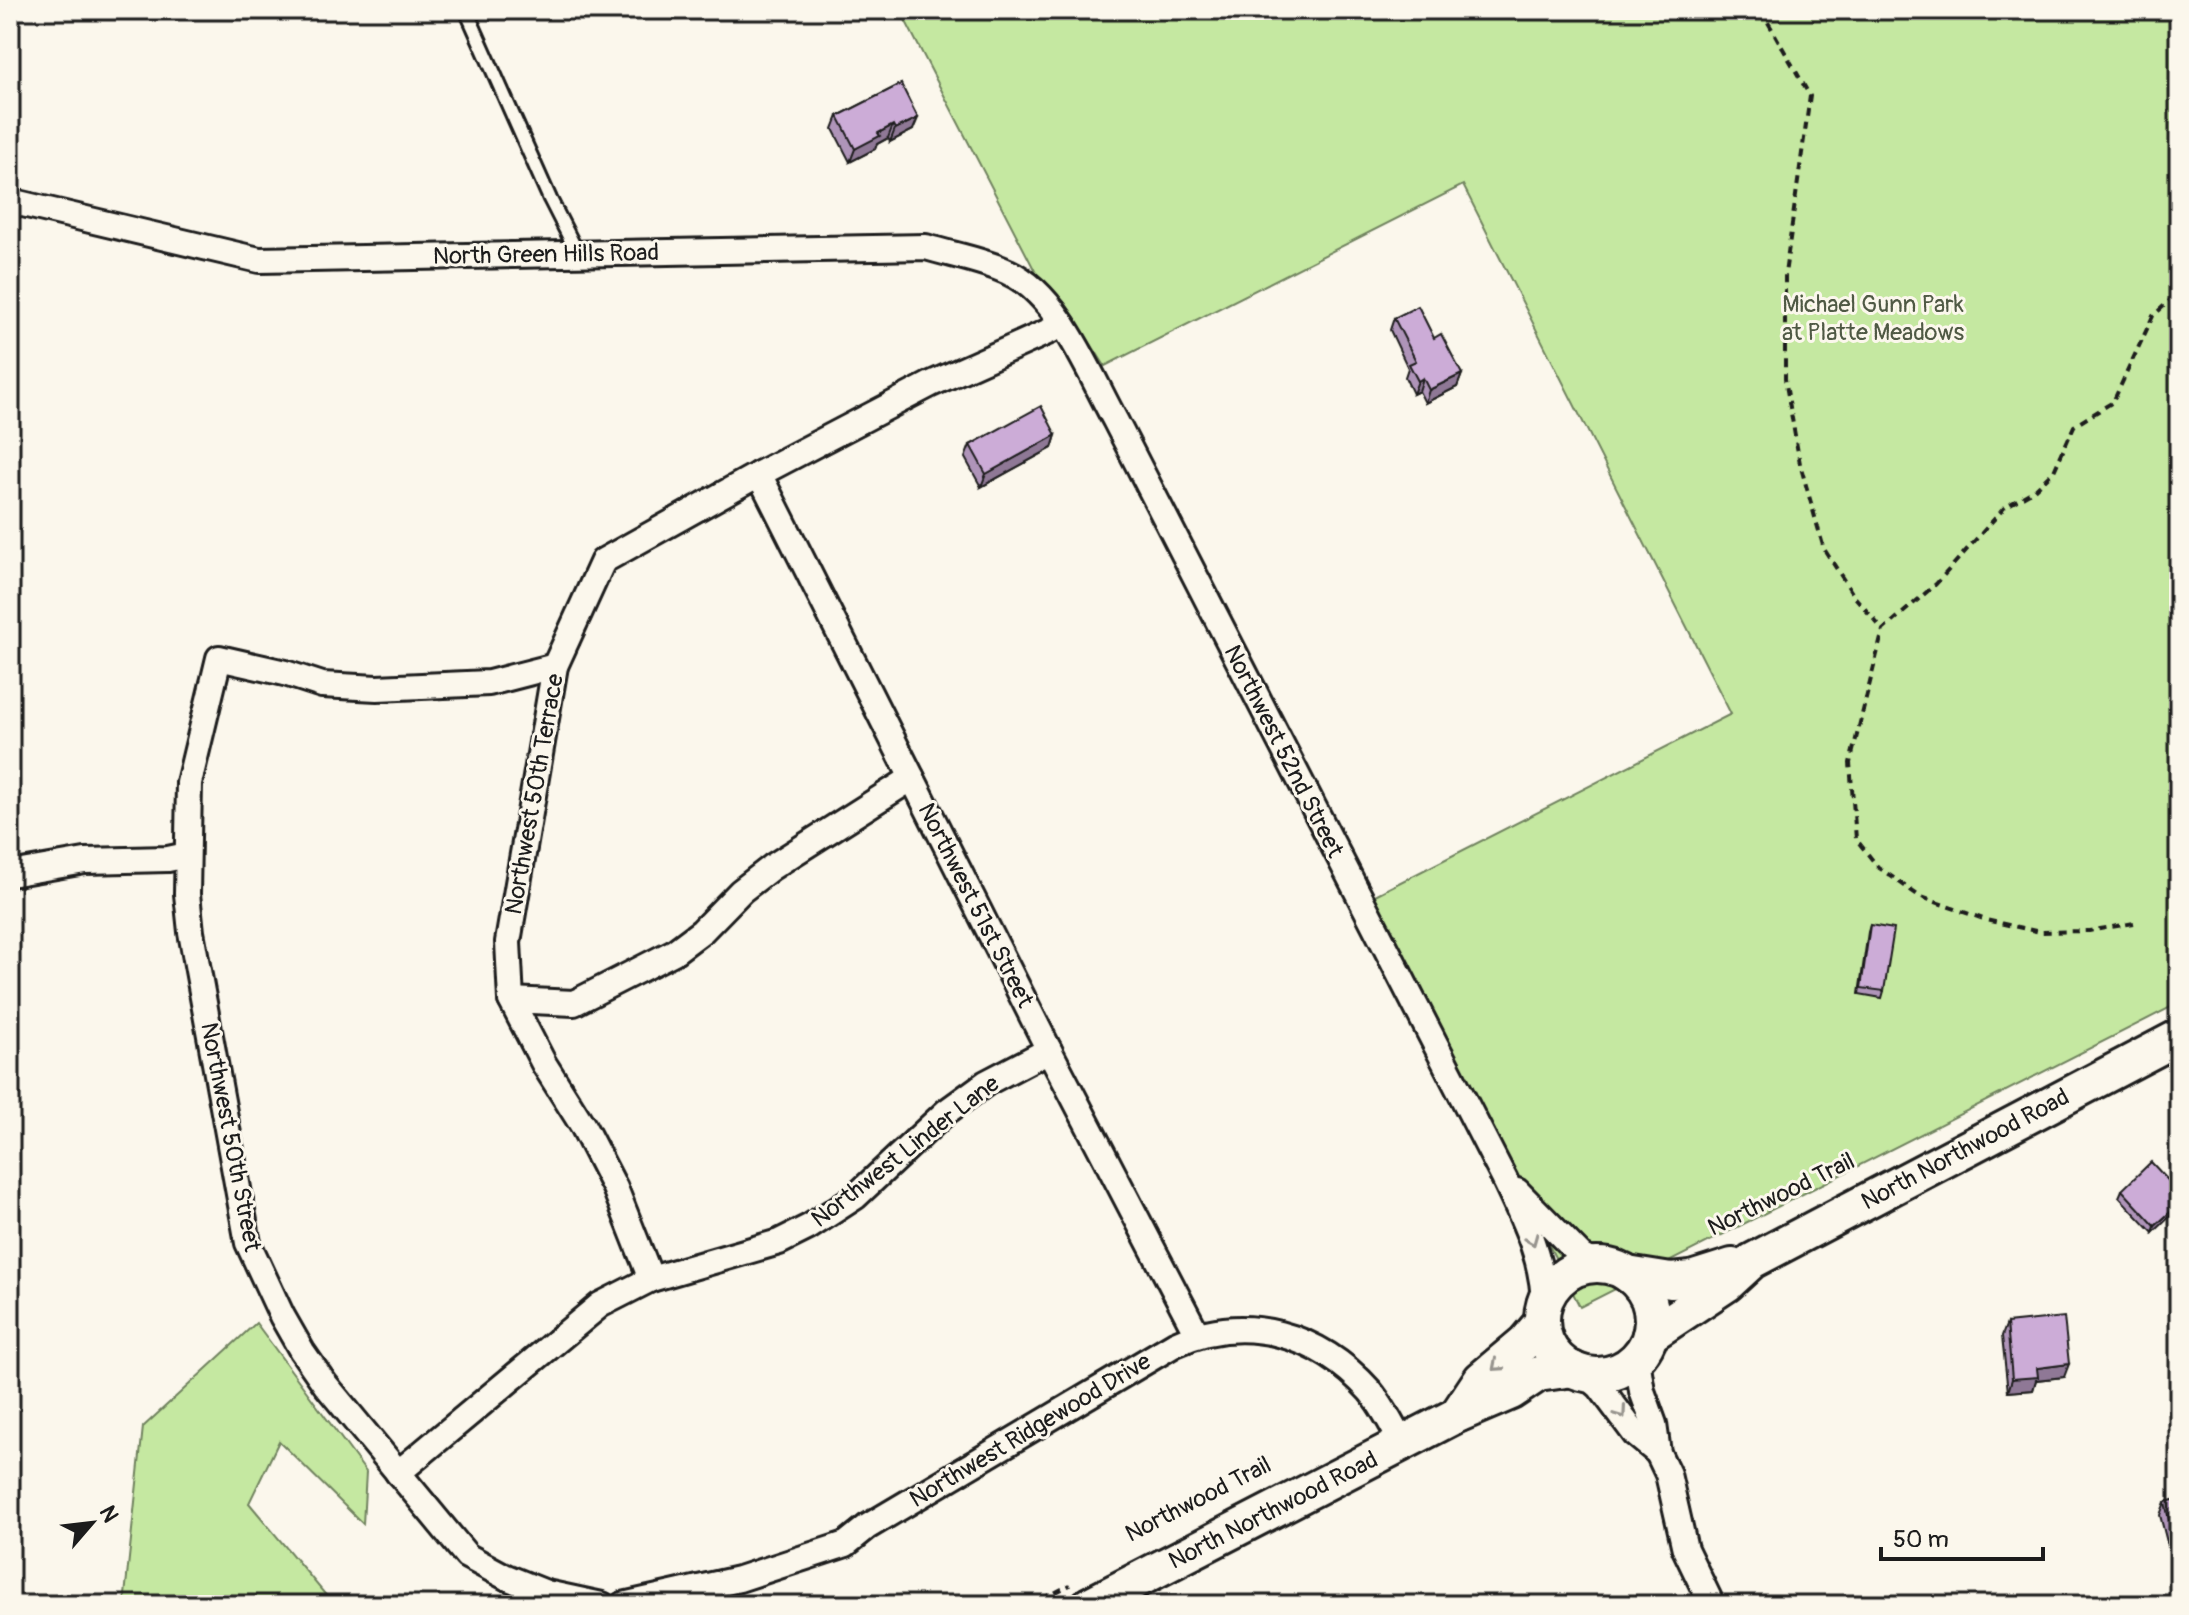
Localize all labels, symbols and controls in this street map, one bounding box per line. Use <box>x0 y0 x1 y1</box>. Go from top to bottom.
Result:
street label: North Green Hills Road <box>433 238 659 271</box>
park label: Michael Gunn Park at Platte Meadows <box>1782 290 1964 347</box>
street label: Northwest 52nd Street <box>1217 640 1350 862</box>
street label: Northwest 50th Terrace <box>499 671 570 917</box>
street label: Northwest 51st Street <box>911 798 1040 1012</box>
street label: Northwest 50th Street <box>194 1020 267 1254</box>
street label: Northwest Linder Lane <box>806 1069 1005 1234</box>
street label: North Northwood Road <box>1856 1082 2074 1216</box>
street label: Northwood Trail <box>1703 1146 1859 1243</box>
one-way arrow <box>1522 1232 1538 1247</box>
street label: Northwest Ridgewood Drive <box>904 1347 1156 1514</box>
one-way arrow <box>1491 1356 1506 1371</box>
one-way arrow <box>1611 1405 1626 1419</box>
street label: North Northwood Road <box>1164 1445 1383 1576</box>
street label: Northwood Trail <box>1120 1450 1276 1549</box>
north arrow <box>52 1483 132 1563</box>
text: N <box>93 1501 125 1527</box>
scale bar <box>1881 1511 2043 1561</box>
text: 50 m <box>1893 1525 1949 1554</box>

